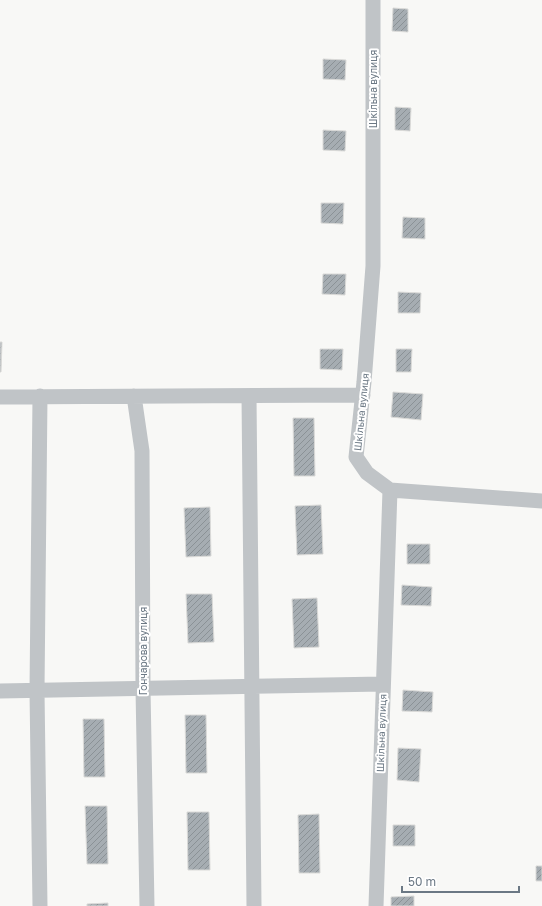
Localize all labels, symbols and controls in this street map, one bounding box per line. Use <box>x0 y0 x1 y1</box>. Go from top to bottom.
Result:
street label: Шкільна вулиця <box>367 50 379 128</box>
street label: Шкільна вулиця <box>351 372 371 452</box>
street label: Гончарова вулиця <box>137 607 149 695</box>
street label: Шкільна вулиця <box>374 694 388 772</box>
scale bar <box>402 868 519 894</box>
text: 50 m <box>408 874 436 889</box>

